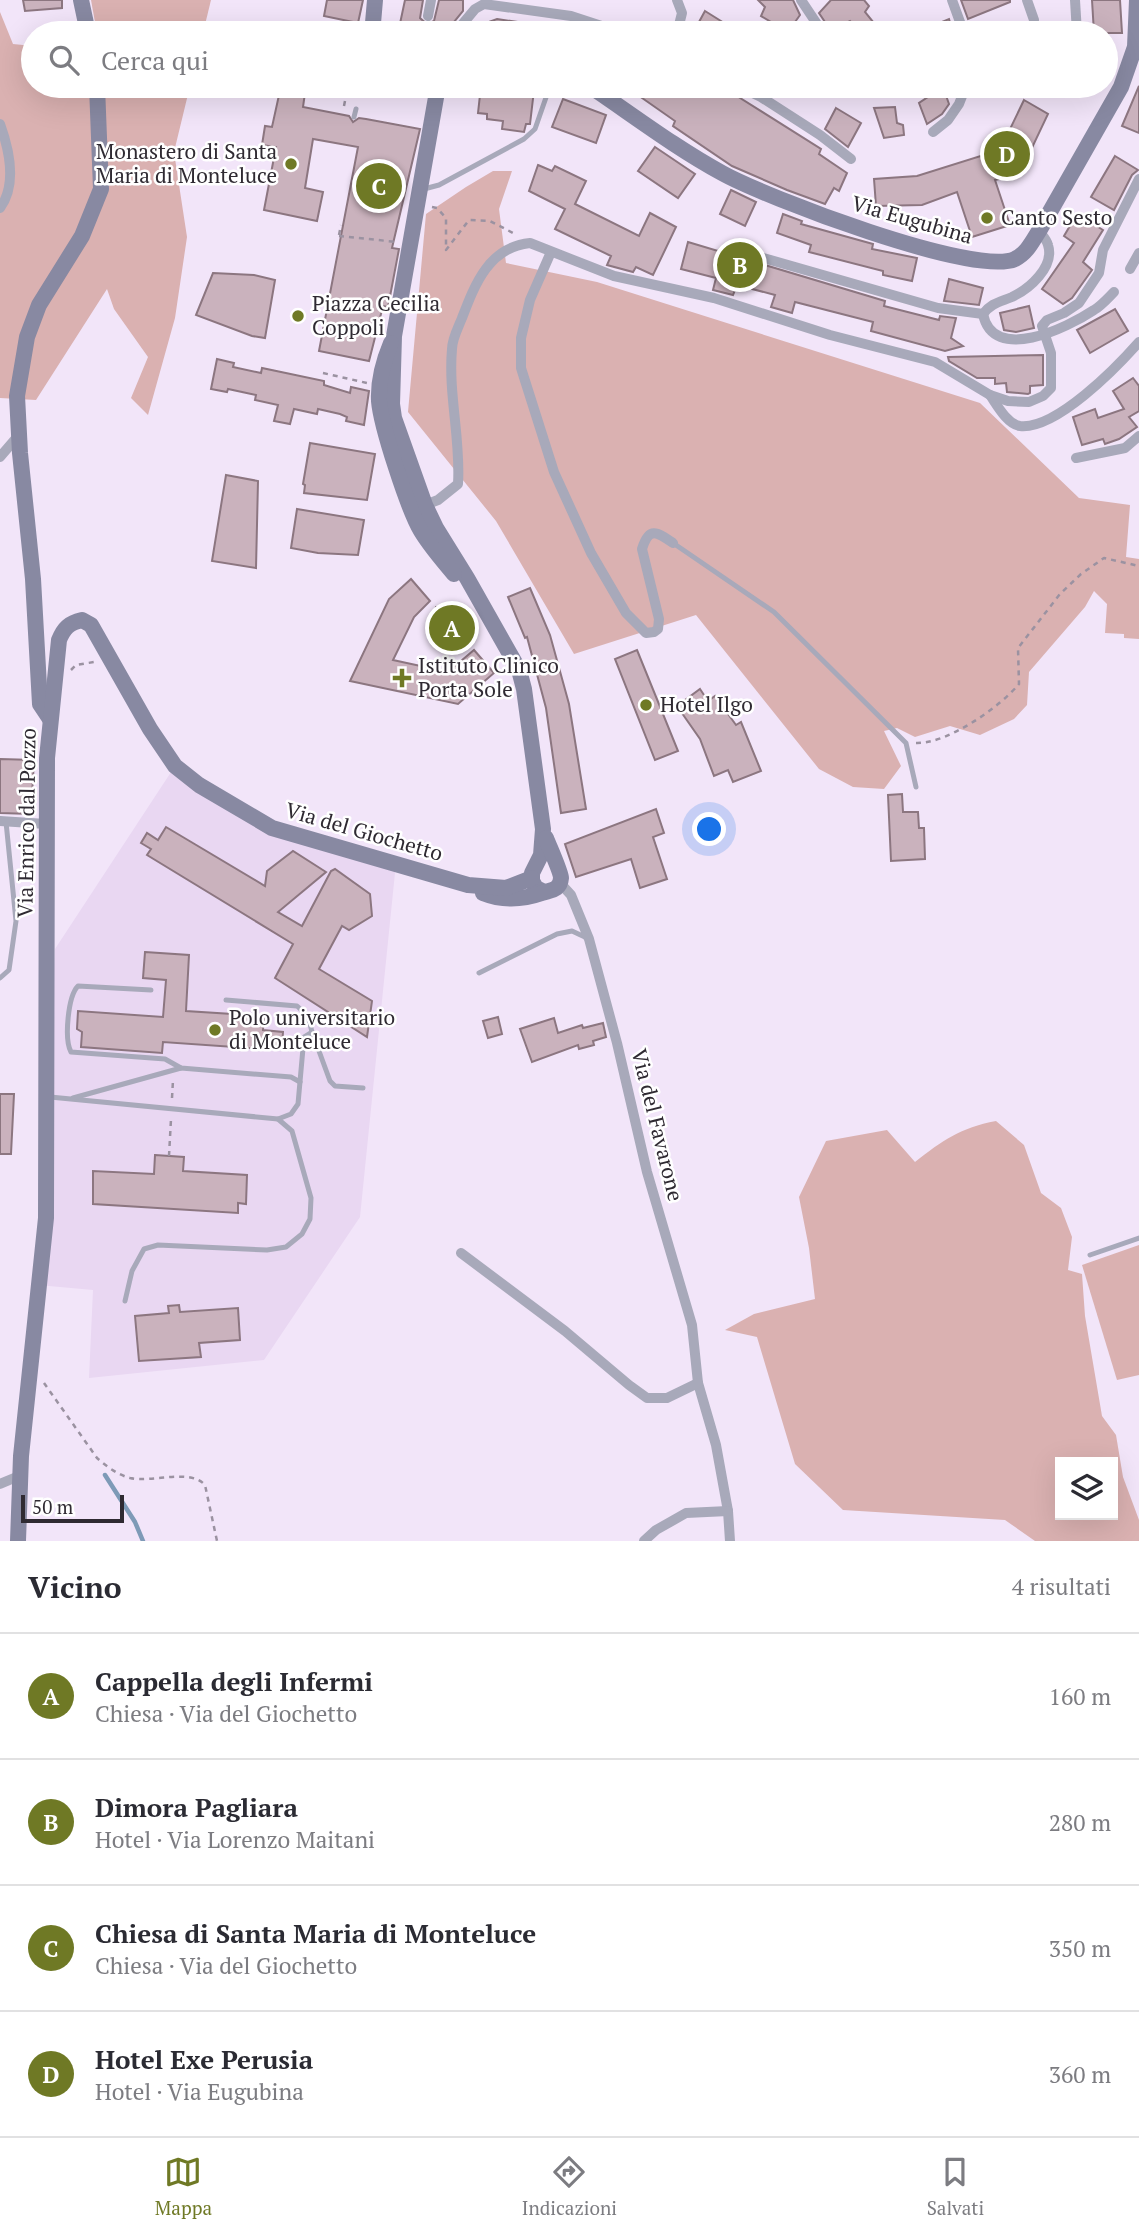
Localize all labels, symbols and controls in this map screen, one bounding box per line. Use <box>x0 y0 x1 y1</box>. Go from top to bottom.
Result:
search box <box>21 21 1118 98</box>
icon: search <box>45 41 83 79</box>
text: Cerca qui <box>101 43 209 77</box>
pin: D <box>984 128 1030 180</box>
place label: Monastero di Santa Maria di Monteluce <box>96 137 277 189</box>
marker: Monastero di Santa Maria di Monteluce <box>283 156 299 172</box>
pin: C <box>356 160 402 212</box>
street label: Via Eugubina <box>849 188 976 250</box>
place label: Canto Sesto <box>1001 203 1112 231</box>
marker: Canto Sesto <box>979 210 995 226</box>
pin: B <box>717 239 763 291</box>
place label: Piazza Cecilia Coppoli <box>312 289 440 341</box>
marker: Piazza Cecilia Coppoli <box>290 308 306 324</box>
pin: A <box>429 602 475 654</box>
place label: Istituto Clinico Porta Sole <box>418 651 559 703</box>
marker: Istituto Clinico Porta Sole <box>392 668 412 688</box>
place label: Hotel Ilgo <box>660 690 753 718</box>
marker: Hotel Ilgo <box>638 697 654 713</box>
street label: Via Enrico dal Pozzo <box>10 728 42 918</box>
street label: Via del Giochetto <box>282 795 446 867</box>
your location <box>692 812 726 846</box>
place label: Polo universitario di Monteluce <box>229 1003 395 1055</box>
marker: Polo universitario di Monteluce <box>207 1022 223 1038</box>
street label: Via del Favarone <box>626 1046 690 1204</box>
map controls <box>1055 1457 1118 1520</box>
button: layers <box>1055 1457 1118 1520</box>
scale bar <box>21 1492 124 1524</box>
text: 50 m <box>32 1494 73 1519</box>
text: Vicino <box>28 1567 122 1607</box>
text: 4 risultati <box>1012 1571 1111 1602</box>
text: Cappella degli Infermi <box>95 1664 373 1698</box>
text: A <box>43 1681 59 1712</box>
text: 160 m <box>1049 1681 1111 1712</box>
text: Chiesa · Via del Giochetto <box>95 1698 357 1729</box>
text: Dimora Pagliara <box>95 1790 298 1824</box>
text: B <box>44 1807 58 1838</box>
text: 280 m <box>1049 1807 1111 1838</box>
text: Hotel · Via Lorenzo Maitani <box>95 1824 375 1855</box>
text: Chiesa di Santa Maria di Monteluce <box>95 1916 536 1950</box>
text: C <box>44 1933 59 1964</box>
text: 350 m <box>1049 1933 1111 1964</box>
text: Chiesa · Via del Giochetto <box>95 1950 357 1981</box>
text: Hotel Exe Perusia <box>95 2042 313 2076</box>
text: D <box>43 2059 59 2090</box>
text: 360 m <box>1049 2059 1111 2090</box>
text: Hotel · Via Eugubina <box>95 2076 304 2107</box>
tab: Mappa <box>155 2153 212 2220</box>
tab: Indicazioni <box>522 2153 617 2220</box>
tab: Salvati <box>927 2153 984 2220</box>

